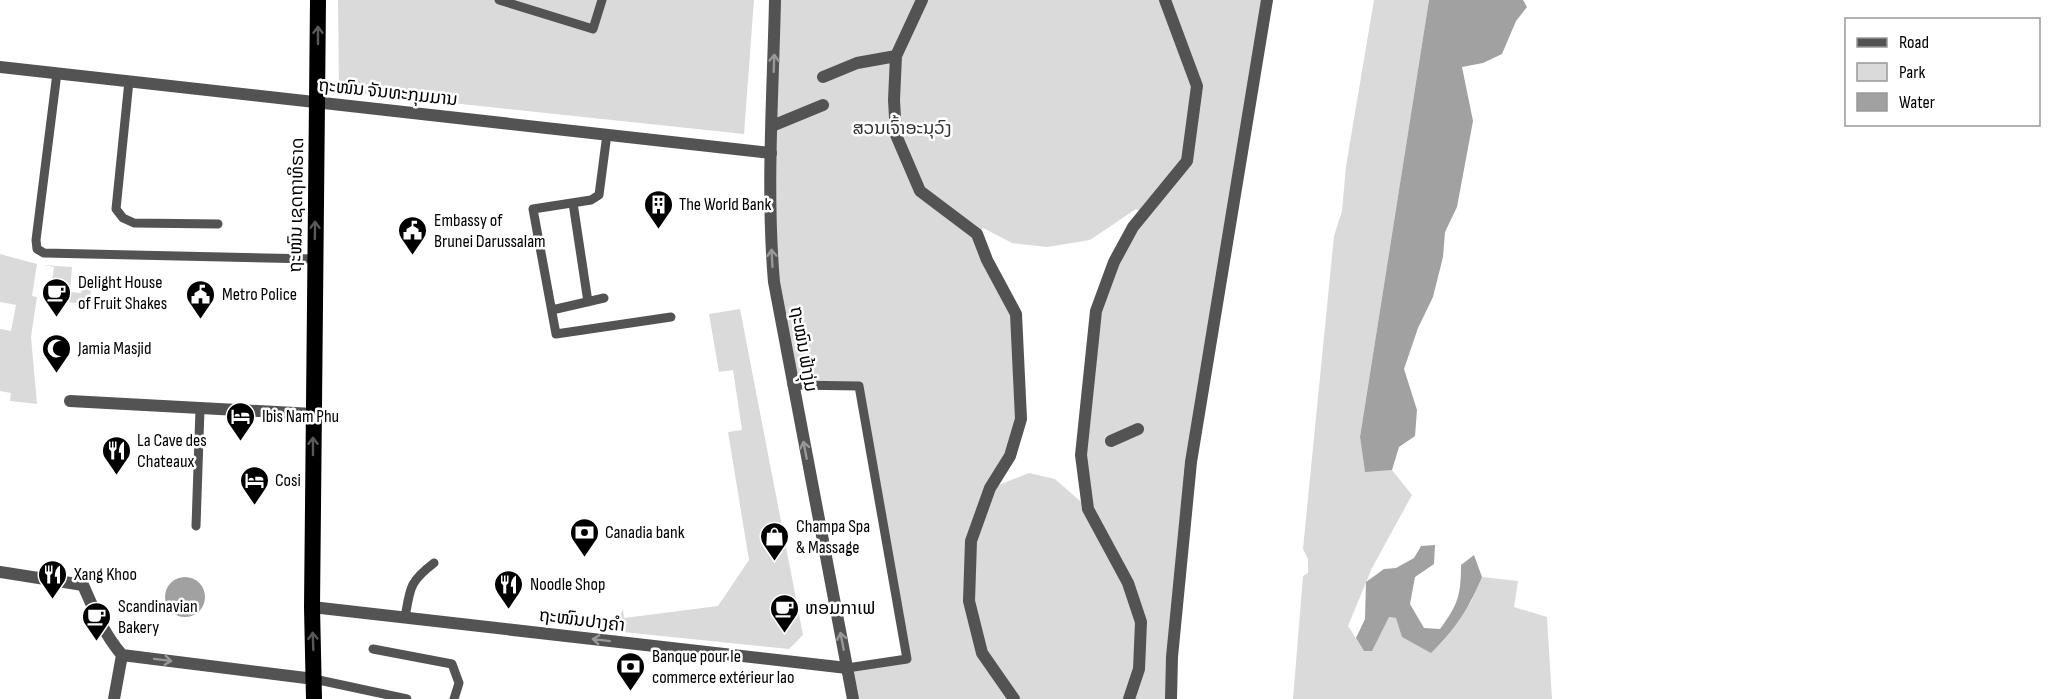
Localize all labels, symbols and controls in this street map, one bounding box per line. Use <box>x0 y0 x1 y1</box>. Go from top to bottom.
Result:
legend <box>1845 18 2040 126</box>
one-way arrow <box>312 25 323 45</box>
text: Road <box>1899 32 1929 53</box>
one-way arrow <box>768 54 779 74</box>
text: Park <box>1899 62 1925 83</box>
street label: ຖະໜົນ ຈັນທະກຸມມານ <box>317 75 459 110</box>
text: Water <box>1899 92 1935 113</box>
park label: ສວນເຈົ້າອະນຸວົງ <box>852 115 952 139</box>
street label: ຖະໜົນ ເຊດຖາທິຣາດ <box>285 137 308 273</box>
building icon: The World Bank <box>642 188 674 230</box>
place label: The World Bank <box>679 194 771 215</box>
place label: Embassy of Brunei Darussalam <box>434 210 546 252</box>
public building icon: Embassy of Brunei Darussalam <box>397 214 429 256</box>
one-way arrow <box>309 220 321 240</box>
one-way arrow <box>767 248 778 268</box>
place label: Delight House of Fruit Shakes <box>78 272 167 314</box>
cafe icon: Delight House of Fruit Shakes <box>41 276 73 318</box>
public building icon: Metro Police <box>185 278 217 320</box>
place label: Metro Police <box>222 284 297 305</box>
street label: ຖະໝົນ ຟ້າງຸ່ມ <box>783 305 821 394</box>
mosque icon: Jamia Masjid <box>41 332 73 374</box>
place label: Jamia Masjid <box>77 338 151 359</box>
hotel icon: Ibis Nam Phu <box>225 400 257 442</box>
place label: Ibis Nam Phu <box>262 406 339 427</box>
place label: La Cave des Chateaux <box>137 430 207 472</box>
restaurant icon: La Cave des Chateaux <box>100 434 132 476</box>
one-way arrow <box>307 436 319 456</box>
one-way arrow <box>799 441 810 460</box>
hotel icon: Cosi <box>238 464 270 506</box>
place label: Cosi <box>275 470 301 491</box>
bank icon: Canadia bank <box>568 516 600 558</box>
place label: Champa Spa & Massage <box>796 516 870 558</box>
shop icon: Champa Spa & Massage <box>759 520 791 562</box>
place label: Canadia bank <box>605 522 685 543</box>
restaurant icon: Xang Khoo <box>37 558 69 600</box>
place label: Xang Khoo <box>73 564 137 585</box>
restaurant icon: Noodle Shop <box>493 568 525 610</box>
place label: Noodle Shop <box>530 574 605 595</box>
cafe icon: ຫອມກາເຟ <box>768 592 800 634</box>
place label: Scandinavian Bakery <box>118 596 198 638</box>
place label: ຫອມກາເຟ <box>805 598 875 619</box>
cafe icon: Scandinavian Bakery <box>81 600 113 642</box>
street label: ຖະໜົນປາງຄໍາ <box>538 605 626 636</box>
one-way arrow <box>307 631 319 651</box>
one-way arrow <box>836 632 847 652</box>
one-way arrow <box>592 635 612 646</box>
place label: Banque pour le commerce extérieur lao <box>652 646 794 688</box>
bank icon: Banque pour le commerce extérieur lao <box>615 650 647 692</box>
one-way arrow <box>152 655 172 666</box>

